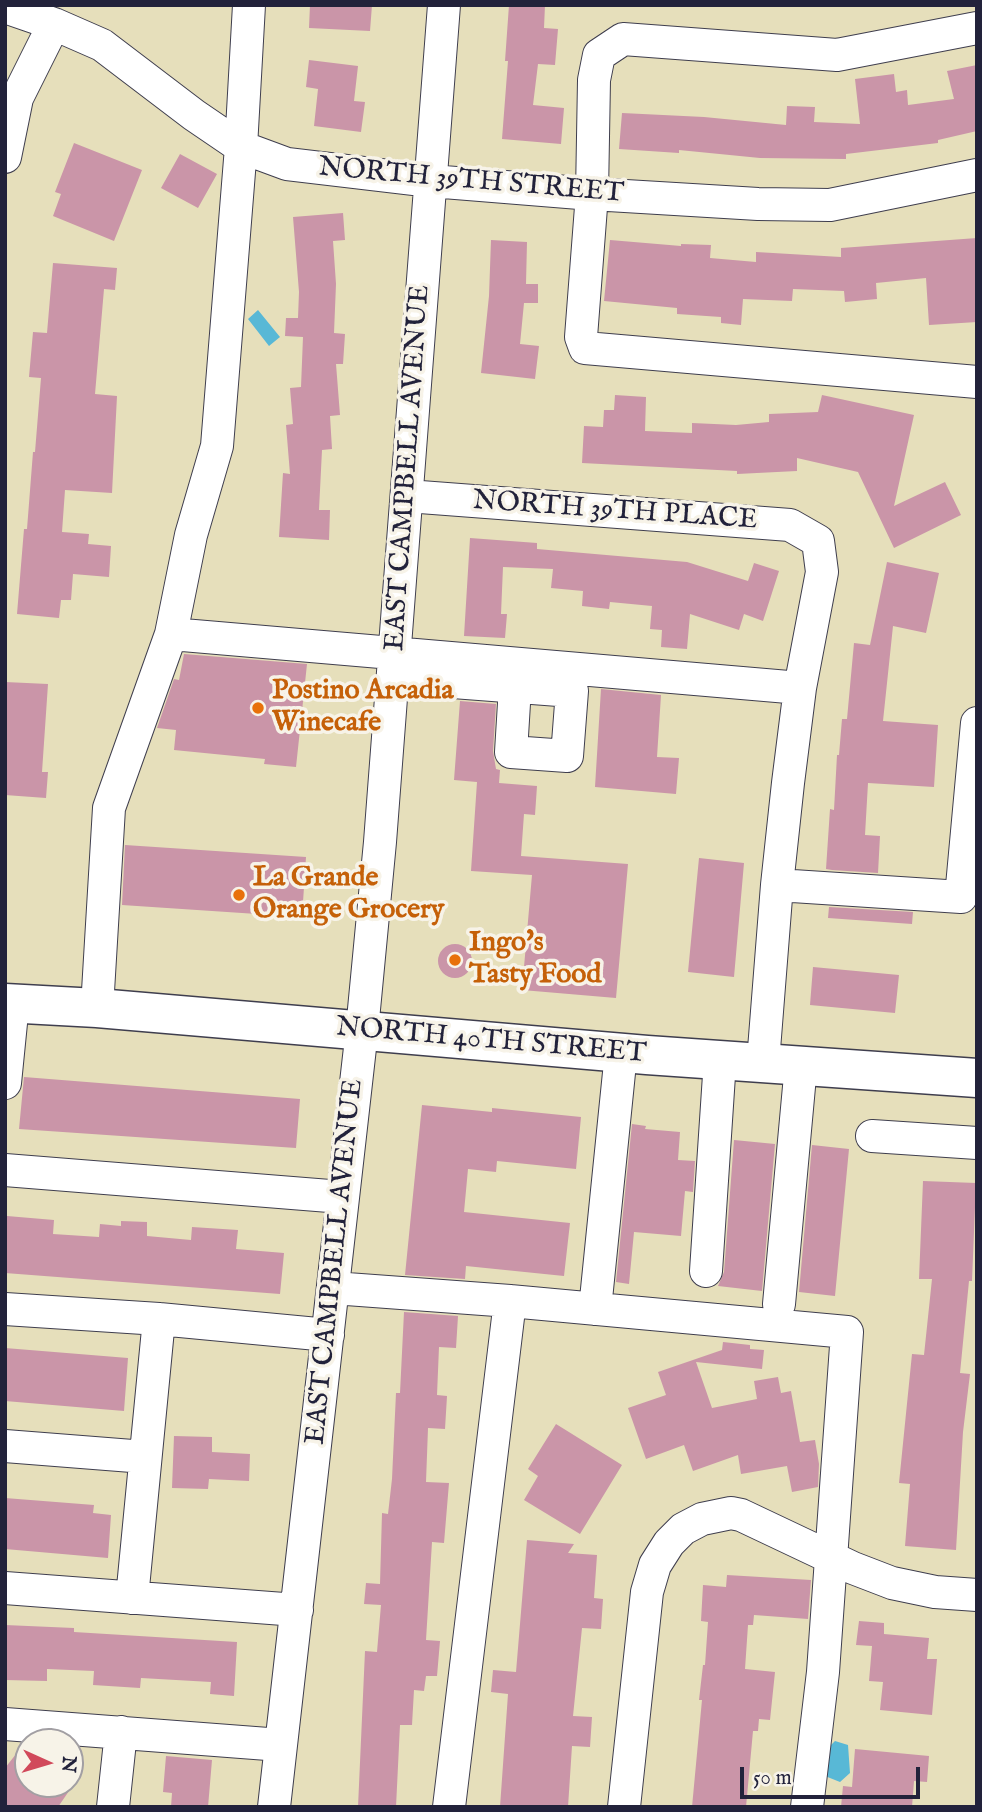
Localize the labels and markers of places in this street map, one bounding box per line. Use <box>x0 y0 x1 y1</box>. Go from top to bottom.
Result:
place label: Postino Arcadia Winecafe <box>272 675 454 741</box>
marker: Postino Arcadia Winecafe <box>250 700 266 716</box>
place label: La Grande Orange Grocery <box>253 862 444 928</box>
marker: La Grande Orange Grocery <box>231 887 247 903</box>
place label: Ingo's Tasty Food <box>469 927 601 993</box>
marker: Ingo's Tasty Food <box>447 952 463 968</box>

